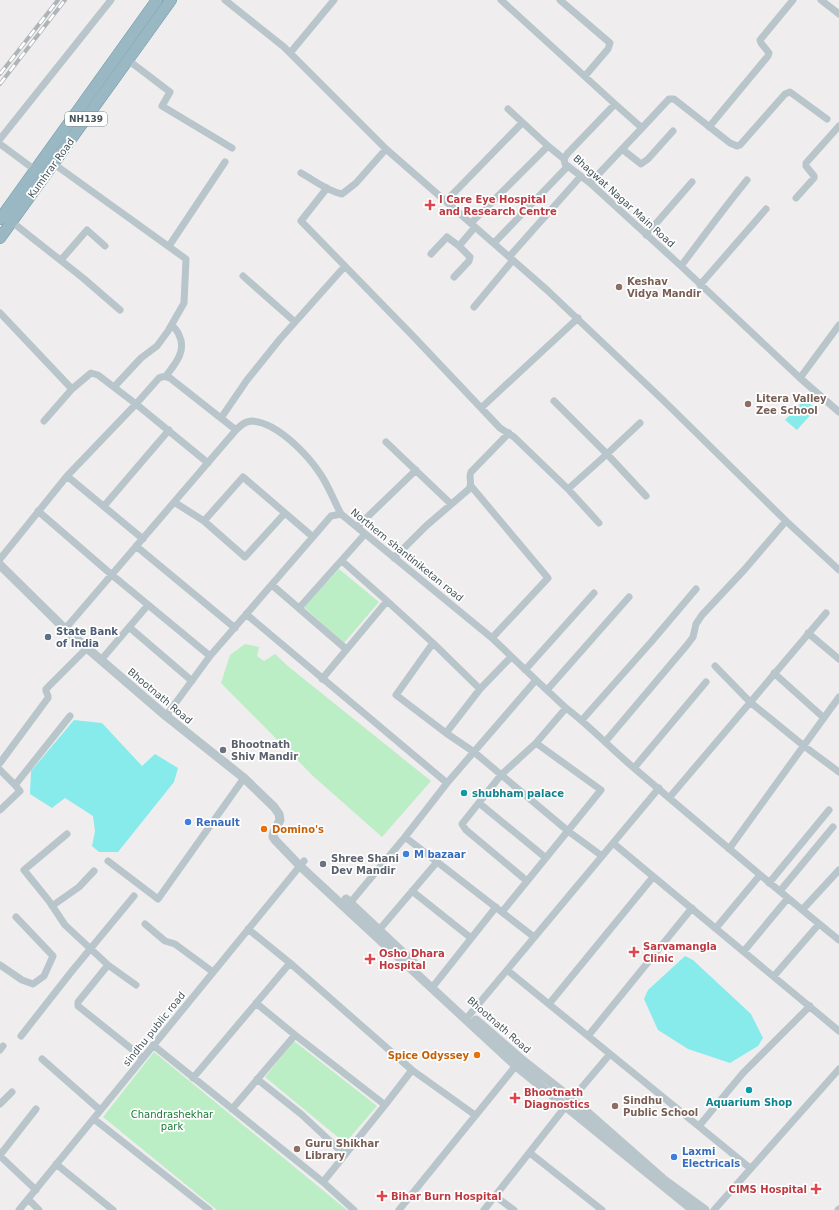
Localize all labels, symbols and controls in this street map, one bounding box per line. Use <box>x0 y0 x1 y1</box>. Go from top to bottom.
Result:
road number: NH139 <box>65 112 107 126</box>
street label: Kumhrar Road <box>26 136 76 200</box>
street label: Bhagwat Nagar Main Road <box>571 153 677 249</box>
place label: I Care Eye Hospital and Research Centre <box>439 194 557 217</box>
marker: I Care Eye Hospital and Research Centre <box>424 199 436 211</box>
place label: Keshav Vidya Mandir <box>627 276 701 299</box>
marker: Keshav Vidya Mandir <box>614 282 624 292</box>
place label: Litera Valley Zee School <box>756 393 827 416</box>
marker: Litera Valley Zee School <box>743 399 753 409</box>
street label: Northern shantiniketan road <box>349 506 465 604</box>
place label: State Bank of India <box>56 626 118 649</box>
marker: State Bank of India <box>43 632 53 642</box>
street label: Bhootnath Road <box>126 666 194 726</box>
place label: Bhootnath Shiv Mandir <box>231 739 298 762</box>
marker: Bhootnath Shiv Mandir <box>218 745 228 755</box>
marker: shubham palace <box>459 788 469 798</box>
place label: shubham palace <box>472 788 564 799</box>
marker: Renault <box>183 817 193 827</box>
place label: Renault <box>196 817 240 828</box>
marker: Domino's <box>259 824 269 834</box>
place label: Domino's <box>272 824 324 835</box>
marker: M bazaar <box>401 849 411 859</box>
place label: M bazaar <box>414 849 466 860</box>
place label: Shree Shani Dev Mandir <box>331 853 399 876</box>
marker: Shree Shani Dev Mandir <box>318 859 328 869</box>
place label: Sarvamangla Clinic <box>643 941 717 964</box>
marker: Sarvamangla Clinic <box>628 946 640 958</box>
place label: Osho Dhara Hospital <box>379 948 445 971</box>
marker: Osho Dhara Hospital <box>364 953 376 965</box>
street label: sindhu public road <box>121 990 187 1068</box>
street label: Bhootnath Road <box>465 994 533 1056</box>
place label: Spice Odyssey <box>388 1050 469 1061</box>
marker: Spice Odyssey <box>472 1050 482 1060</box>
marker: Aquarium Shop <box>744 1085 754 1095</box>
place label: Bhootnath Diagnostics <box>524 1087 590 1110</box>
marker: Bhootnath Diagnostics <box>509 1092 521 1104</box>
place label: Sindhu Public School <box>623 1095 698 1118</box>
place label: Aquarium Shop <box>706 1097 792 1108</box>
marker: Sindhu Public School <box>610 1101 620 1111</box>
park label: Chandrashekhar park <box>131 1109 214 1132</box>
place label: Guru Shikhar Library <box>305 1138 379 1161</box>
marker: Guru Shikhar Library <box>292 1144 302 1154</box>
place label: Laxmi Electricals <box>682 1146 740 1169</box>
marker: Laxmi Electricals <box>669 1152 679 1162</box>
marker: CIMS Hospital <box>810 1183 822 1195</box>
place label: CIMS Hospital <box>729 1184 807 1195</box>
marker: Bihar Burn Hospital <box>376 1190 388 1202</box>
place label: Bihar Burn Hospital <box>391 1191 501 1202</box>

